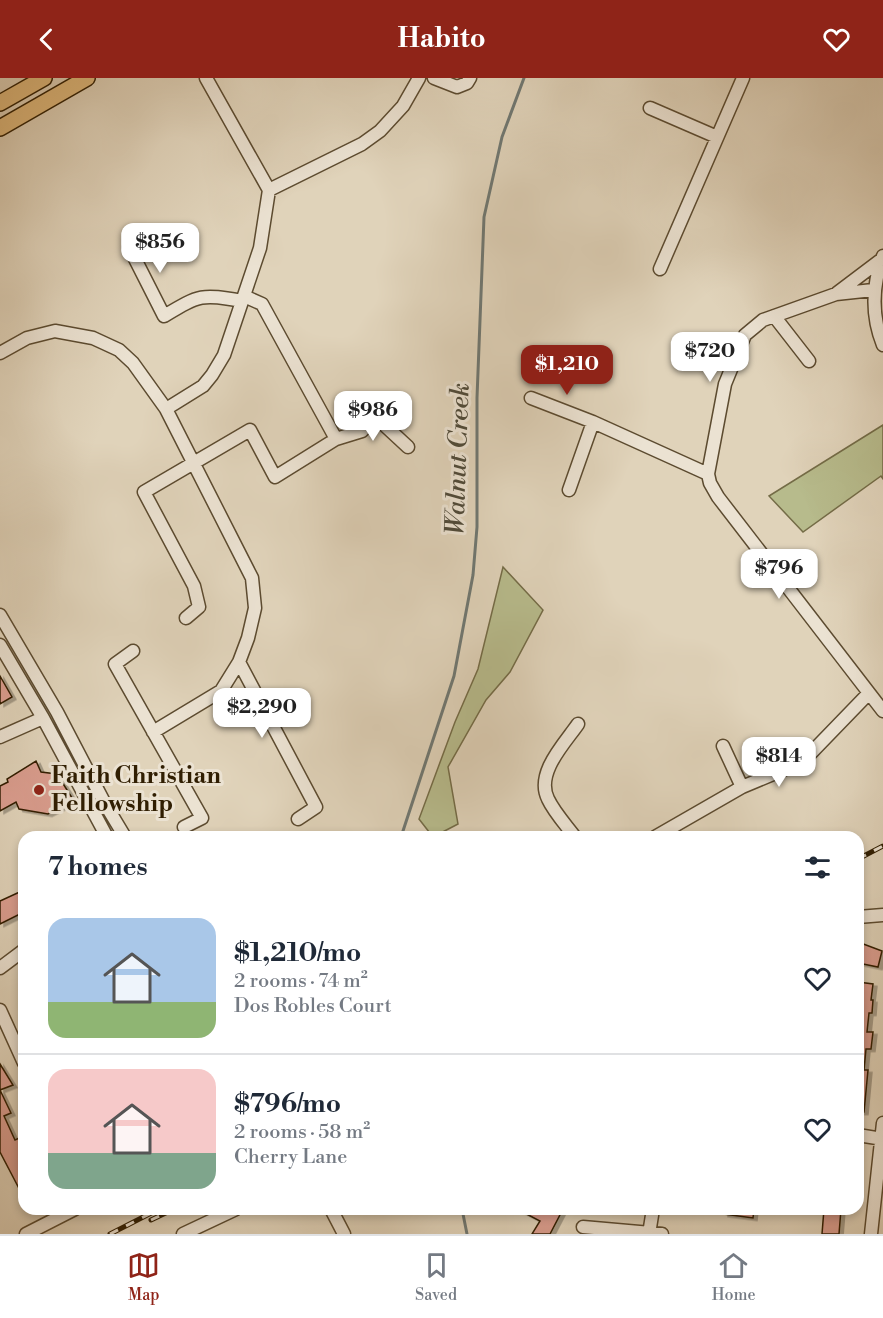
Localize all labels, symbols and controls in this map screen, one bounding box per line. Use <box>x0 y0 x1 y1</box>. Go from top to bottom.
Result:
text: Habito <box>397 22 486 56</box>
icon: back <box>30 23 63 56</box>
icon: heart <box>820 23 853 56</box>
pin: $856 <box>124 223 196 274</box>
text: $856 <box>135 230 185 255</box>
pin: $720 <box>674 332 746 383</box>
text: $720 <box>685 339 735 364</box>
pin: $1,210 <box>518 345 616 396</box>
text: $1,210 <box>535 352 599 377</box>
water label: Walnut Creek <box>439 382 477 536</box>
pin: $986 <box>337 391 409 442</box>
text: $986 <box>348 398 398 423</box>
pin: $796 <box>743 549 815 600</box>
text: $796 <box>755 556 803 581</box>
pin: $2,290 <box>213 688 311 739</box>
text: $2,290 <box>227 695 297 720</box>
pin: $814 <box>743 737 815 788</box>
text: $814 <box>756 744 802 769</box>
place label: Faith Christian Fellowship <box>51 761 221 819</box>
marker: Faith Christian Fellowship <box>32 783 46 797</box>
text: 7 homes <box>48 851 148 883</box>
icon: filters <box>801 851 834 884</box>
text: $1,210/mo <box>234 937 361 969</box>
icon: home <box>96 942 168 1014</box>
icon: heart <box>801 962 834 995</box>
text: 2 rooms · 74 m² <box>234 969 368 994</box>
text: Dos Robles Court <box>234 994 392 1019</box>
text: $796/mo <box>234 1088 341 1120</box>
icon: home <box>96 1093 168 1165</box>
icon: heart <box>801 1113 834 1146</box>
text: 2 rooms · 58 m² <box>234 1120 370 1145</box>
text: Cherry Lane <box>234 1145 347 1170</box>
tab: Map <box>127 1249 160 1305</box>
tab: Saved <box>415 1249 457 1305</box>
tab: Home <box>712 1249 756 1305</box>

